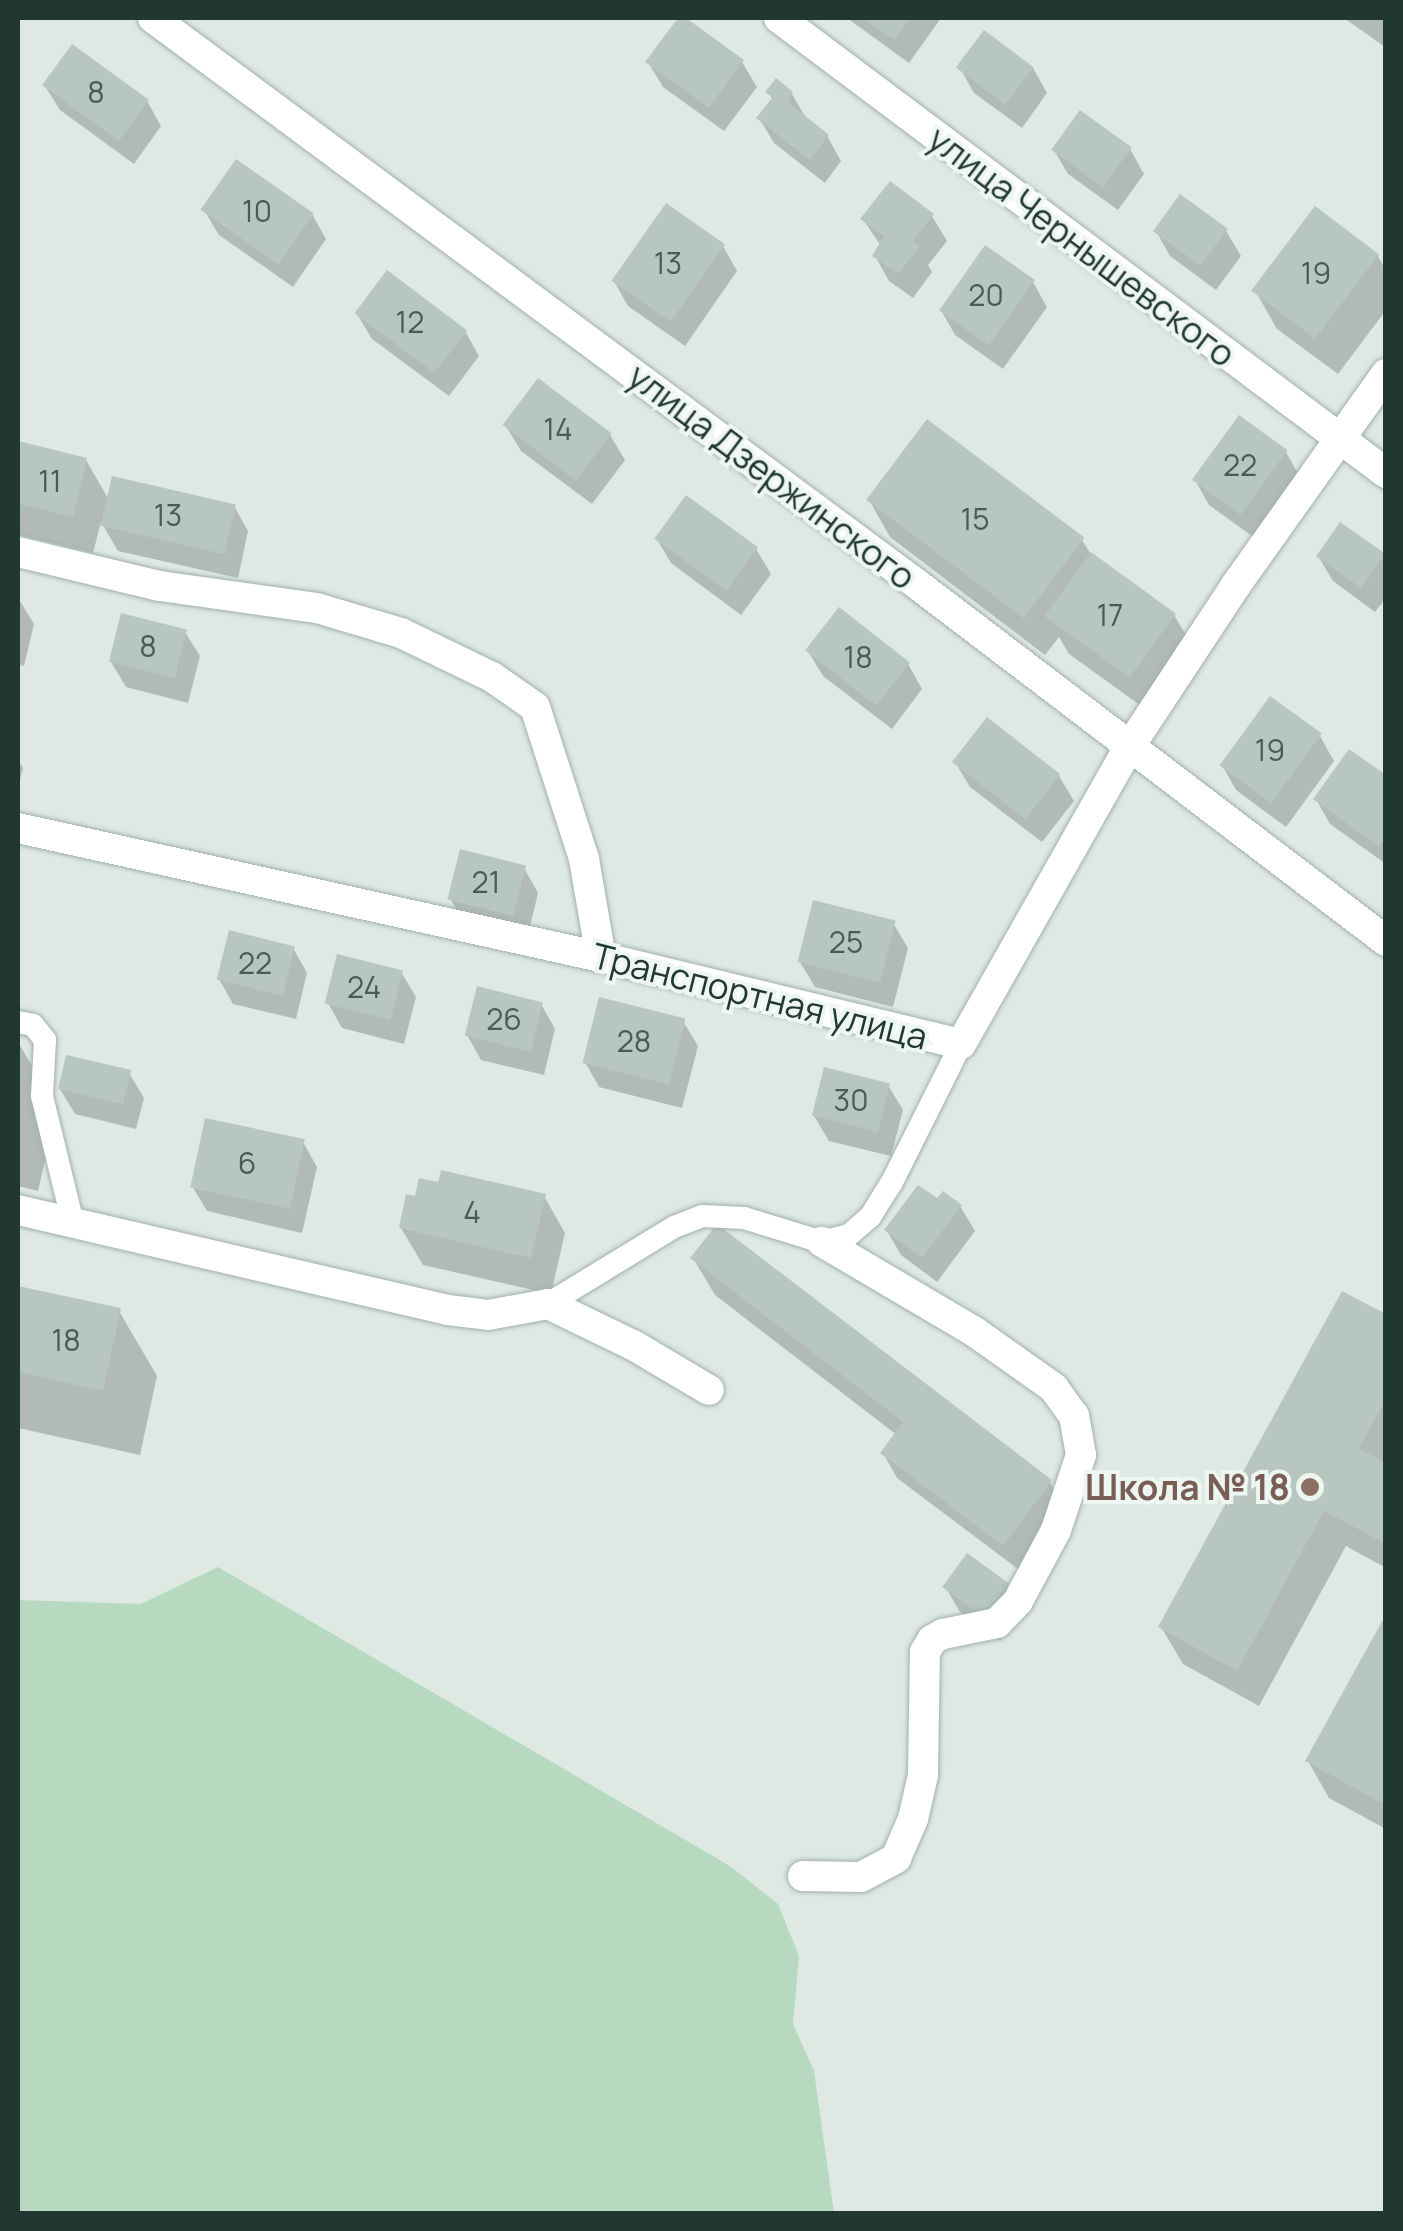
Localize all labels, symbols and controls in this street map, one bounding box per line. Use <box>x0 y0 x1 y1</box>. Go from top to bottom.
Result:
house number: 8 <box>87 74 105 110</box>
street label: улица Чернышевского <box>920 117 1244 375</box>
house number: 10 <box>242 193 272 229</box>
house number: 13 <box>654 245 682 281</box>
house number: 19 <box>1301 255 1331 291</box>
house number: 20 <box>968 277 1004 313</box>
house number: 12 <box>396 304 424 340</box>
street label: улица Дзержинского <box>620 354 924 598</box>
house number: 14 <box>543 411 573 447</box>
house number: 22 <box>1223 447 1257 483</box>
house number: 11 <box>38 463 62 499</box>
house number: 13 <box>154 497 182 533</box>
house number: 15 <box>960 501 990 537</box>
house number: 17 <box>1097 597 1123 633</box>
house number: 8 <box>139 628 157 664</box>
house number: 18 <box>843 639 873 675</box>
house number: 19 <box>1255 732 1285 768</box>
house number: 21 <box>472 864 500 900</box>
house number: 25 <box>829 924 863 960</box>
street label: Транспортная улица <box>588 934 932 1058</box>
house number: 22 <box>238 945 272 981</box>
house number: 24 <box>347 969 381 1005</box>
house number: 26 <box>486 1001 522 1037</box>
house number: 28 <box>617 1023 651 1059</box>
house number: 30 <box>834 1082 868 1118</box>
house number: 6 <box>238 1145 256 1181</box>
house number: 4 <box>463 1194 481 1230</box>
house number: 18 <box>51 1322 81 1358</box>
place label: Школа № 18 <box>1085 1466 1290 1508</box>
marker: Школа № 18 <box>1299 1476 1321 1498</box>

